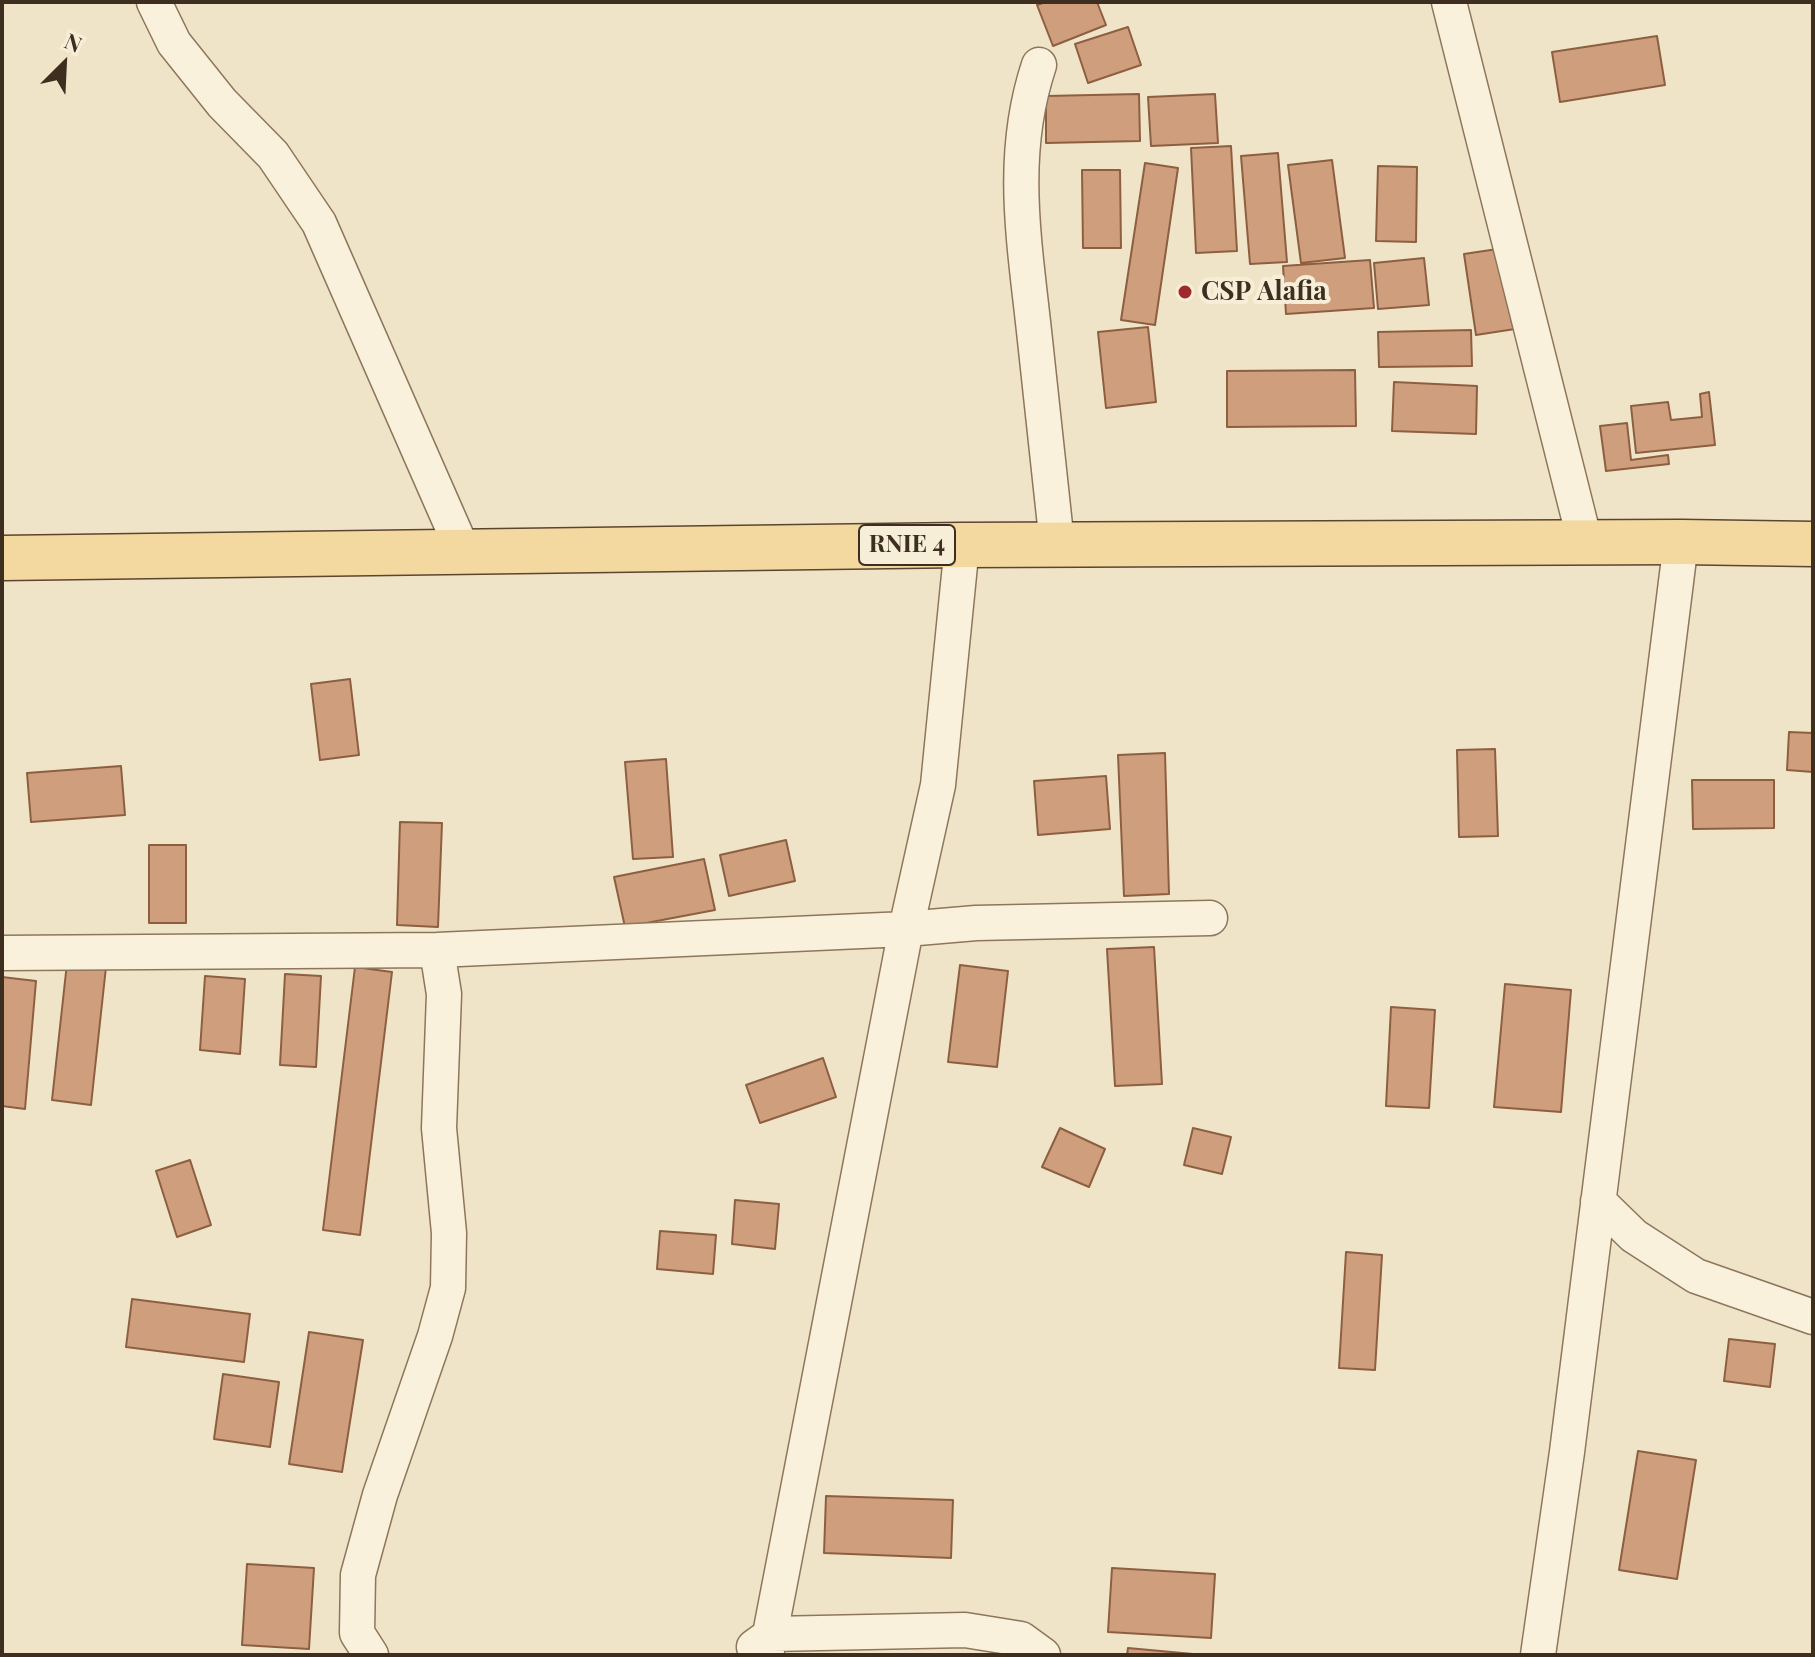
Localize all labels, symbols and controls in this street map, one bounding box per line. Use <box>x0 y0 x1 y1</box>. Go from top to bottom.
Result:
north arrow <box>24 24 104 104</box>
text: N <box>60 25 87 59</box>
place label: CSP Alafia <box>1201 276 1327 308</box>
marker: CSP Alafia <box>1176 283 1194 301</box>
road number: RNIE 4 <box>859 525 955 565</box>

